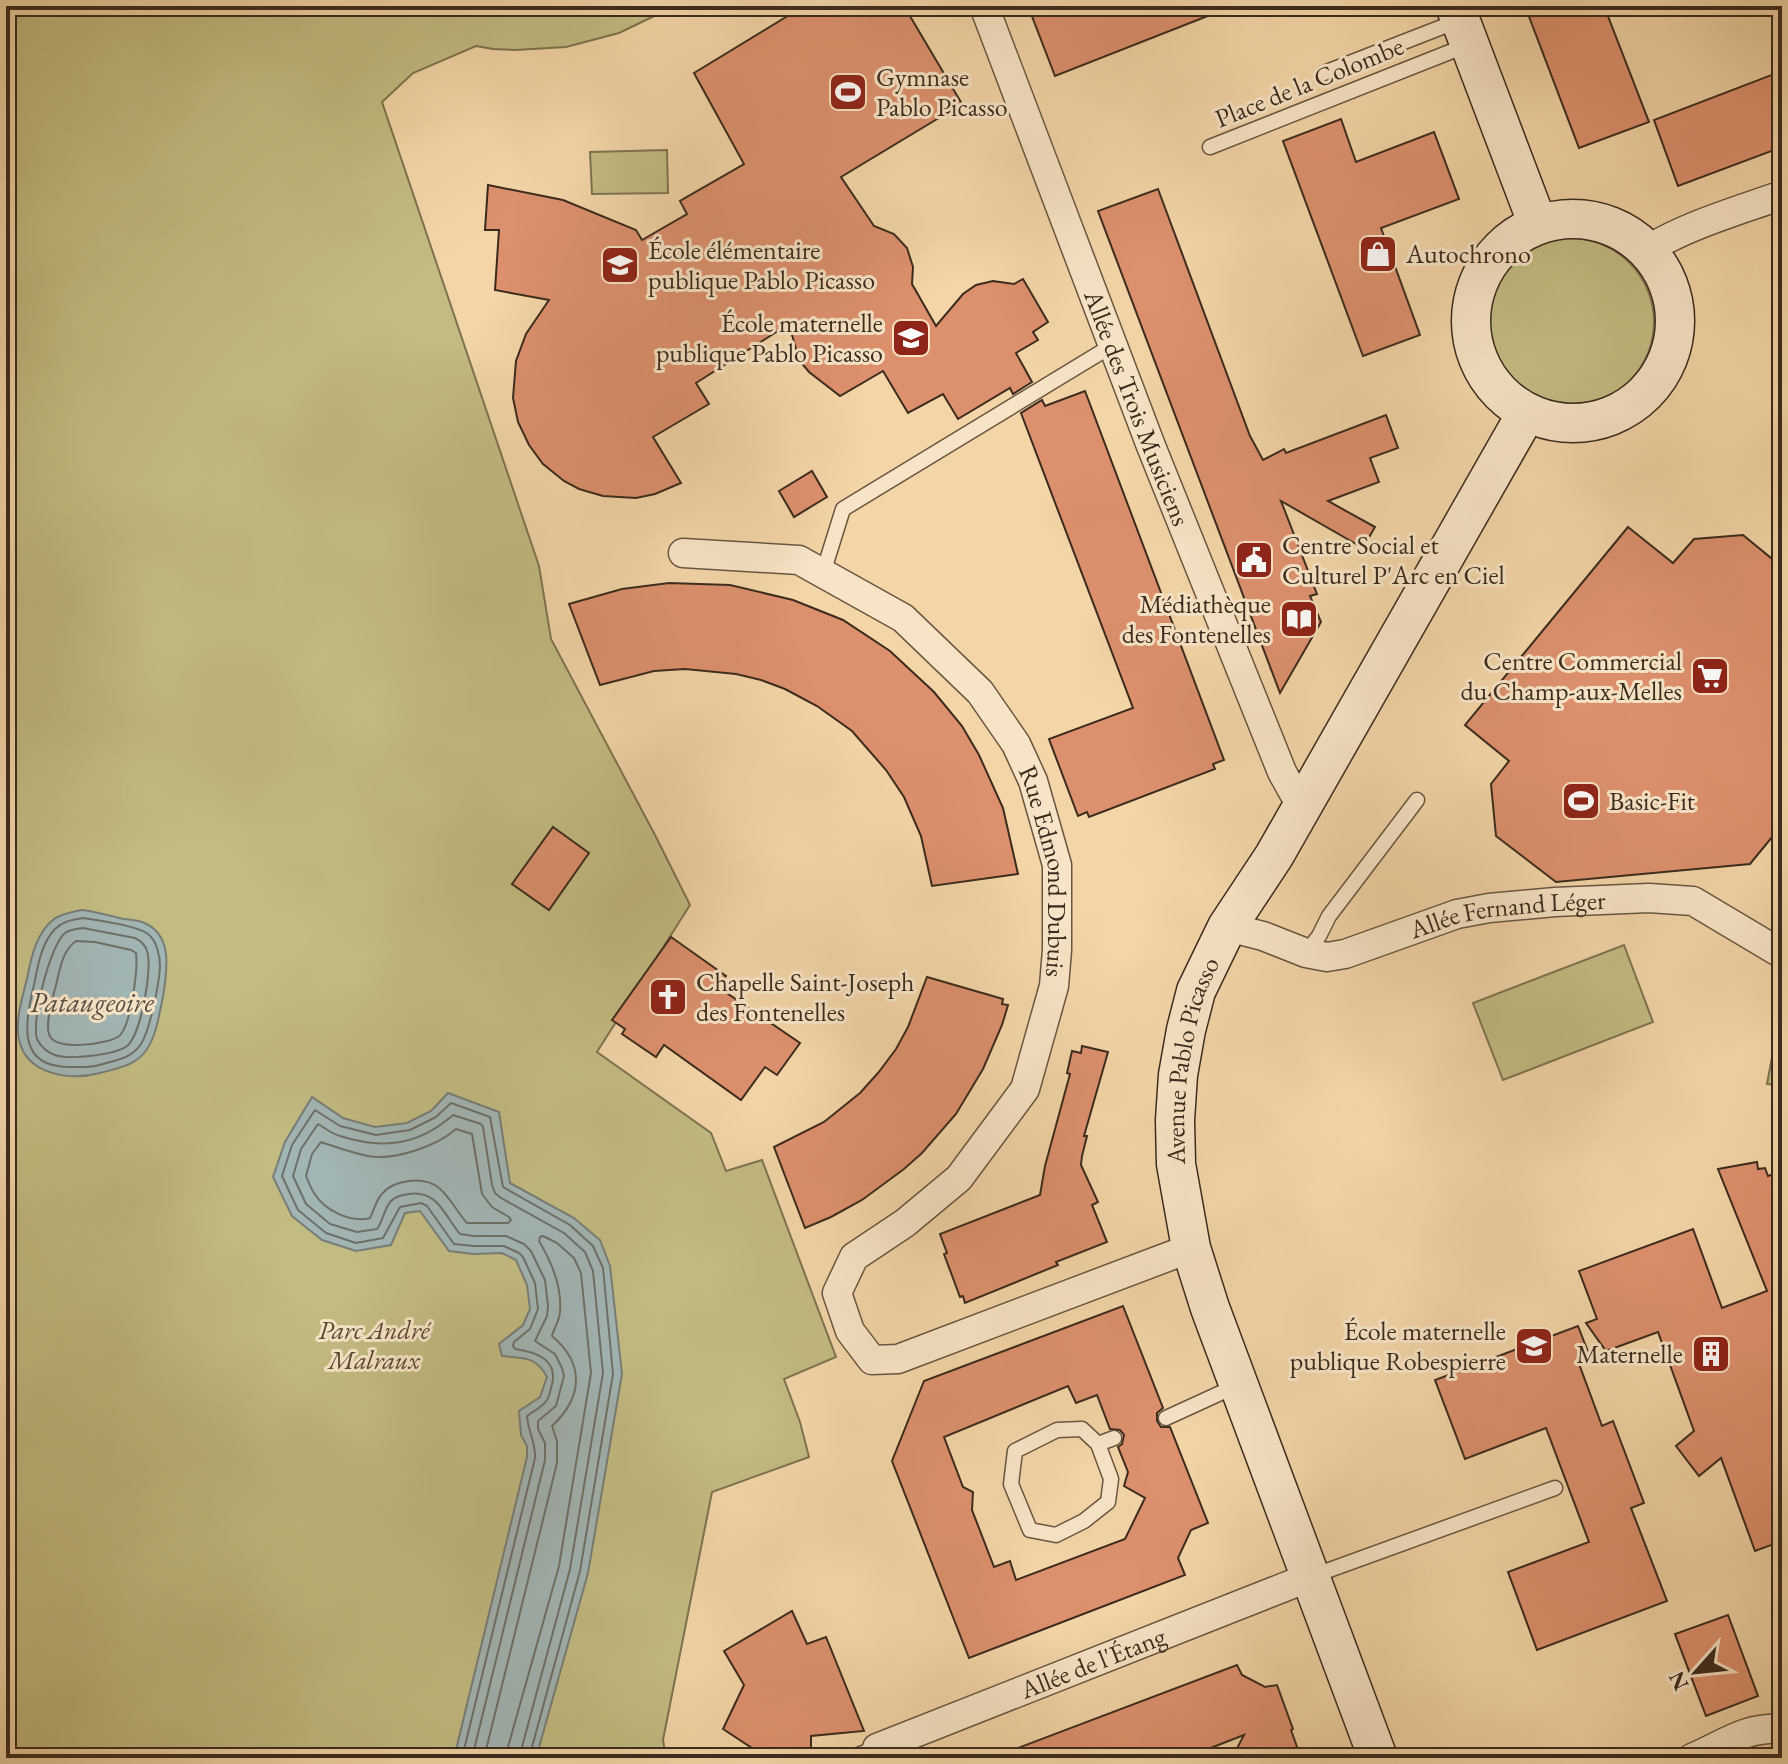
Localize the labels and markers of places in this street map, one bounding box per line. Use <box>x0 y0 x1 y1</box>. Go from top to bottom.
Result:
place label: Gymnase Pablo Picasso <box>876 60 1008 124</box>
sports icon: Gymnase Pablo Picasso <box>827 71 869 113</box>
place label: École élémentaire publique Pablo Picasso <box>648 233 875 297</box>
shop icon: Autochrono <box>1357 233 1399 275</box>
place label: Autochrono <box>1405 237 1531 271</box>
school or university icon: École élémentaire publique Pablo Picasso <box>599 244 641 286</box>
place label: École maternelle publique Pablo Picasso <box>656 306 883 370</box>
school or university icon: École maternelle publique Pablo Picasso <box>890 317 932 359</box>
place label: Centre Social et Culturel P'Arc en Ciel <box>1282 528 1505 592</box>
public building icon: Centre Social et Culturel P'Arc en Ciel <box>1233 539 1275 581</box>
place label: Médiathèque des Fontenelles <box>1122 587 1271 651</box>
library icon: Médiathèque des Fontenelles <box>1278 598 1320 640</box>
place label: Centre Commercial du Champ-aux-Melles <box>1460 644 1682 708</box>
supermarket icon: Centre Commercial du Champ-aux-Melles <box>1689 655 1731 697</box>
sports icon: Basic-Fit <box>1560 780 1602 822</box>
place label: Basic-Fit <box>1609 784 1695 818</box>
place label: Chapelle Saint-Joseph des Fontenelles <box>696 965 914 1029</box>
church icon: Chapelle Saint-Joseph des Fontenelles <box>647 976 689 1018</box>
place label: École maternelle publique Robespierre <box>1290 1314 1506 1378</box>
school or university icon: École maternelle publique Robespierre <box>1513 1325 1555 1367</box>
building icon: Maternelle <box>1690 1333 1732 1375</box>
place label: Maternelle <box>1576 1337 1683 1371</box>

